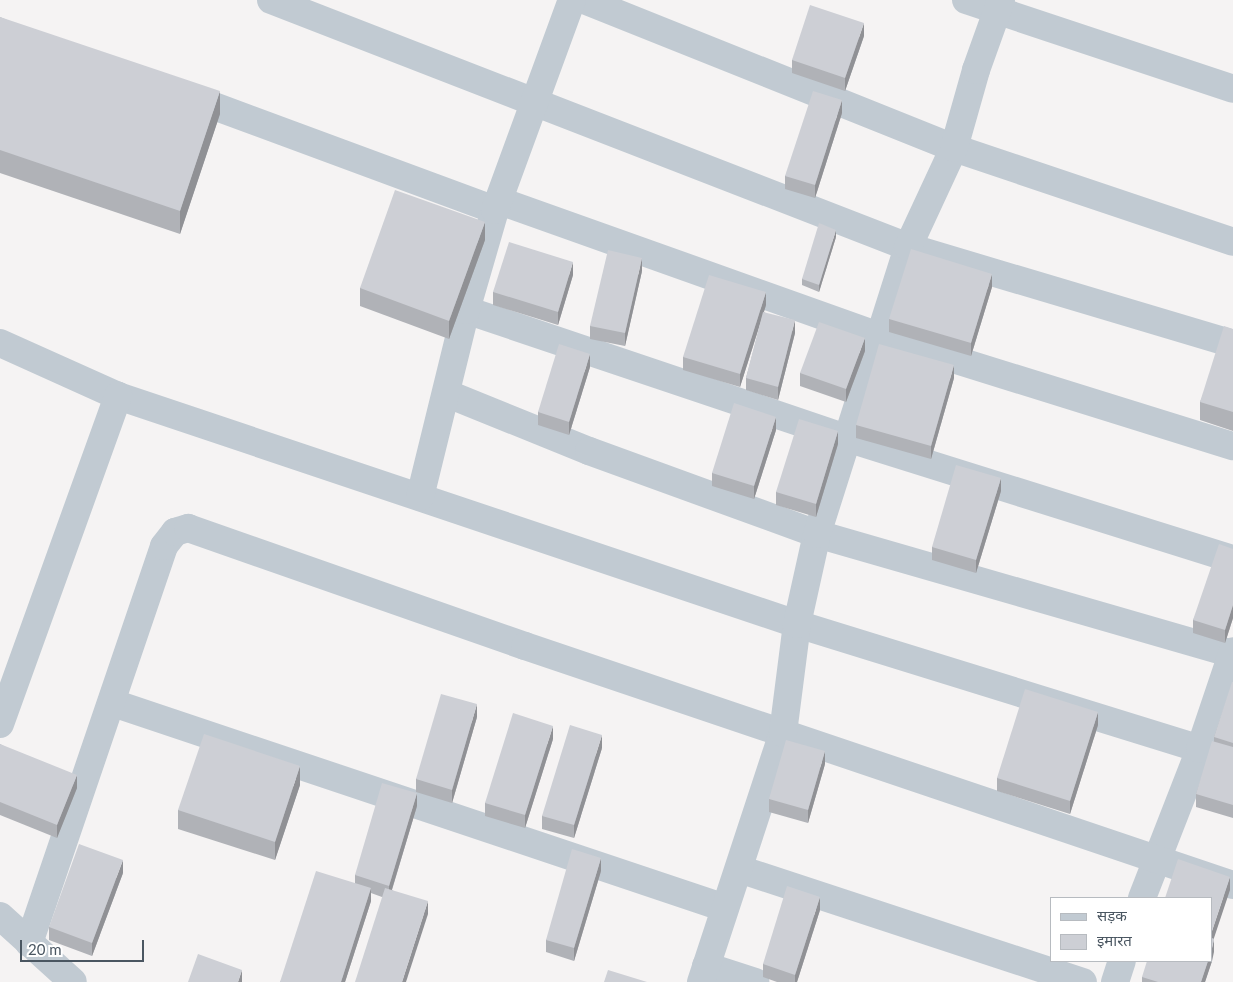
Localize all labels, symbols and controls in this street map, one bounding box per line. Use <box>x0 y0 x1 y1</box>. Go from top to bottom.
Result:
legend <box>1050 897 1213 962</box>
text: सड़क <box>1097 906 1127 924</box>
scale bar <box>22 930 146 962</box>
text: इमारत <box>1097 931 1132 949</box>
text: 20 m <box>28 940 62 958</box>

